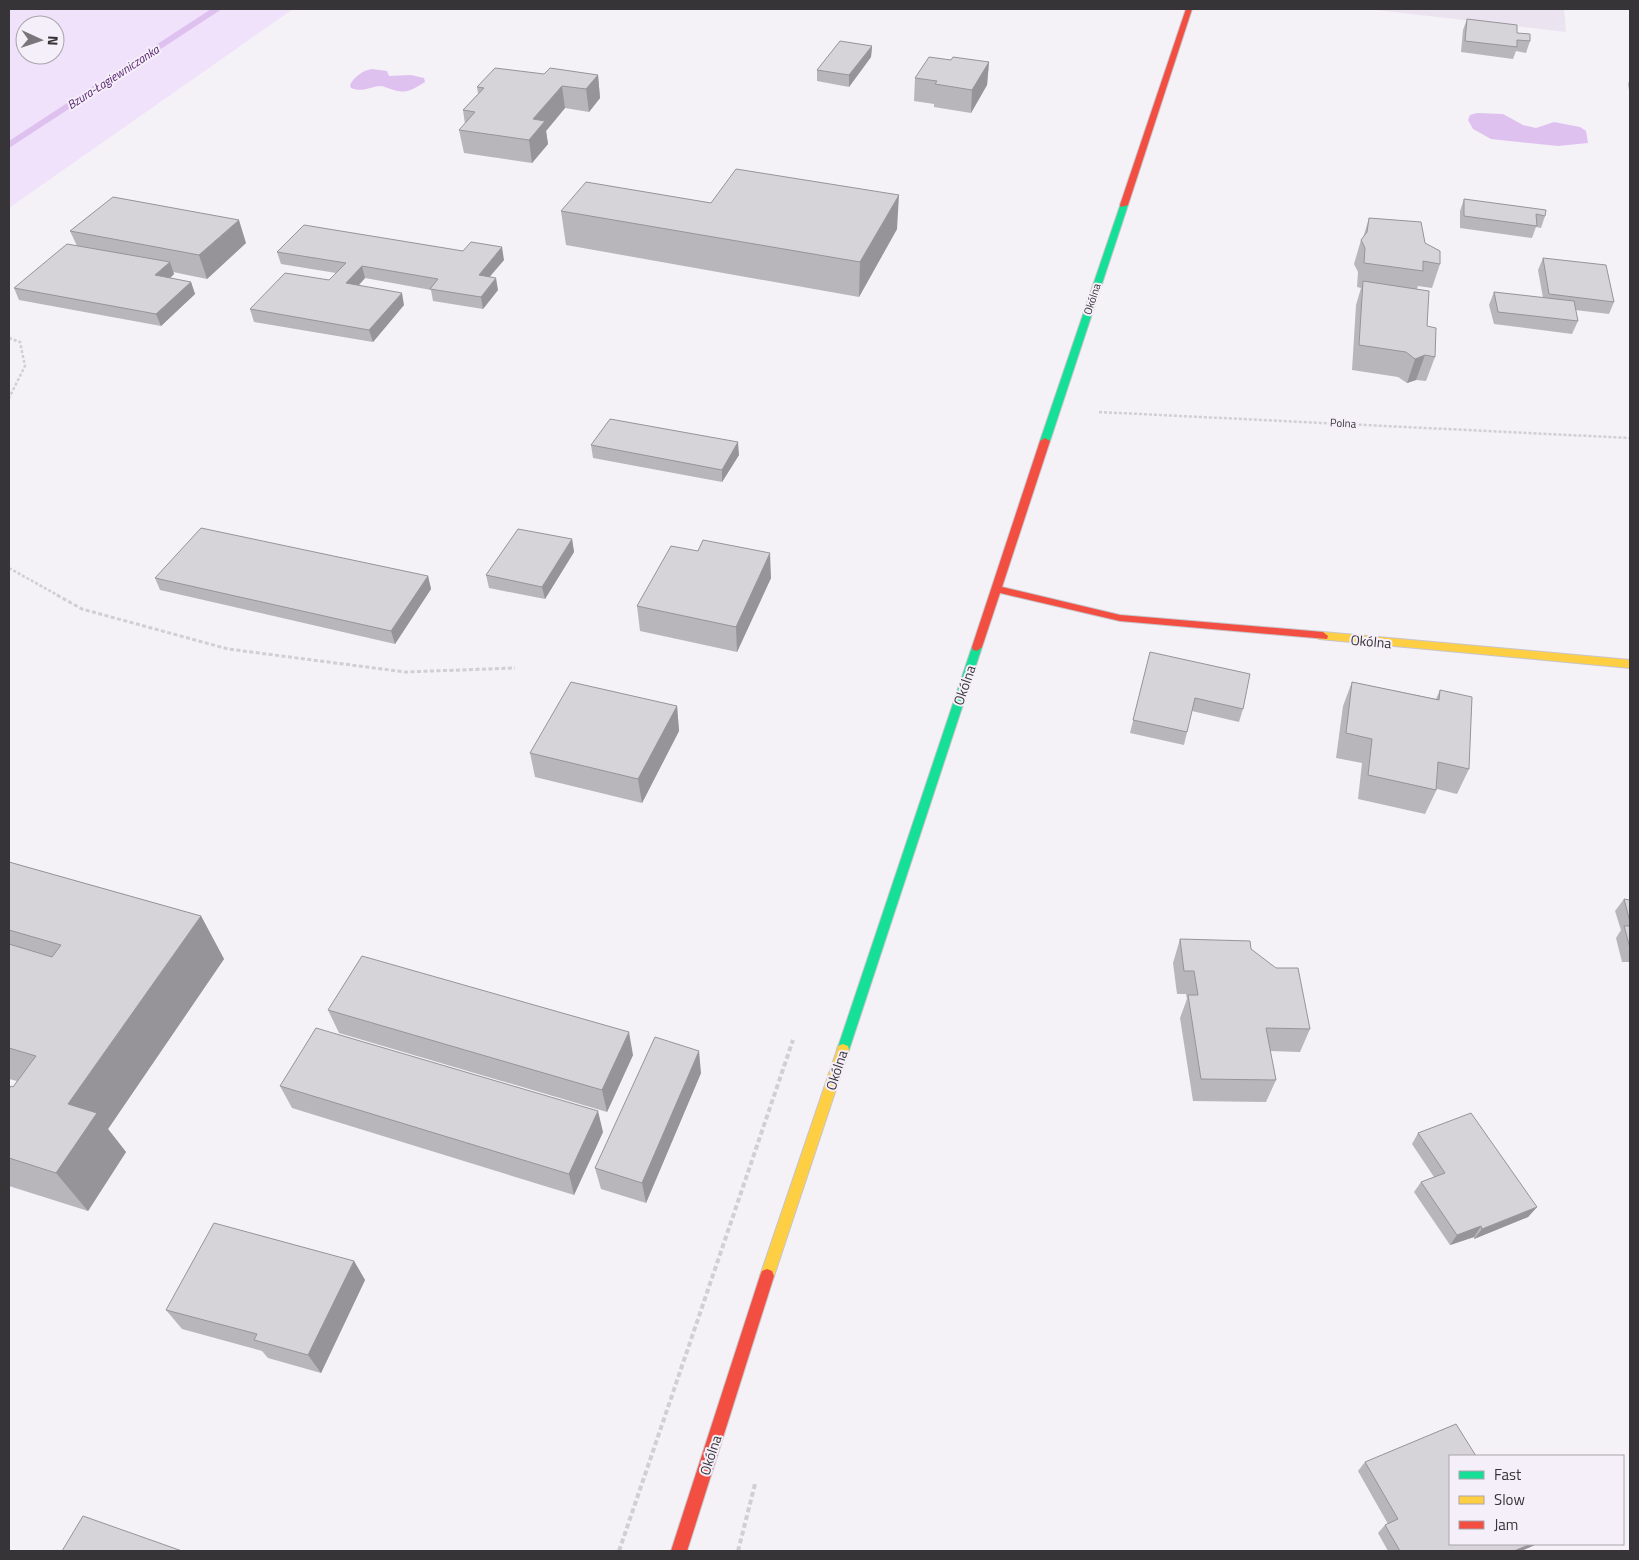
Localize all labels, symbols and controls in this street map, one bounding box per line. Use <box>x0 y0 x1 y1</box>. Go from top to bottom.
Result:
north arrow <box>15 15 65 65</box>
text: N <box>43 35 64 46</box>
water label: Bzura-Łagiewniczanka <box>63 39 164 114</box>
street label: Okólna <box>1079 281 1105 317</box>
street label: Polna <box>1329 414 1357 432</box>
street label: Okólna <box>1350 629 1392 653</box>
street label: Okólna <box>947 662 981 708</box>
street label: Okólna <box>820 1047 852 1093</box>
street label: Okólna <box>694 1432 726 1478</box>
legend <box>1449 1455 1624 1545</box>
text: Fast <box>1494 1463 1522 1486</box>
text: Slow <box>1494 1488 1525 1511</box>
text: Jam <box>1494 1513 1518 1536</box>

